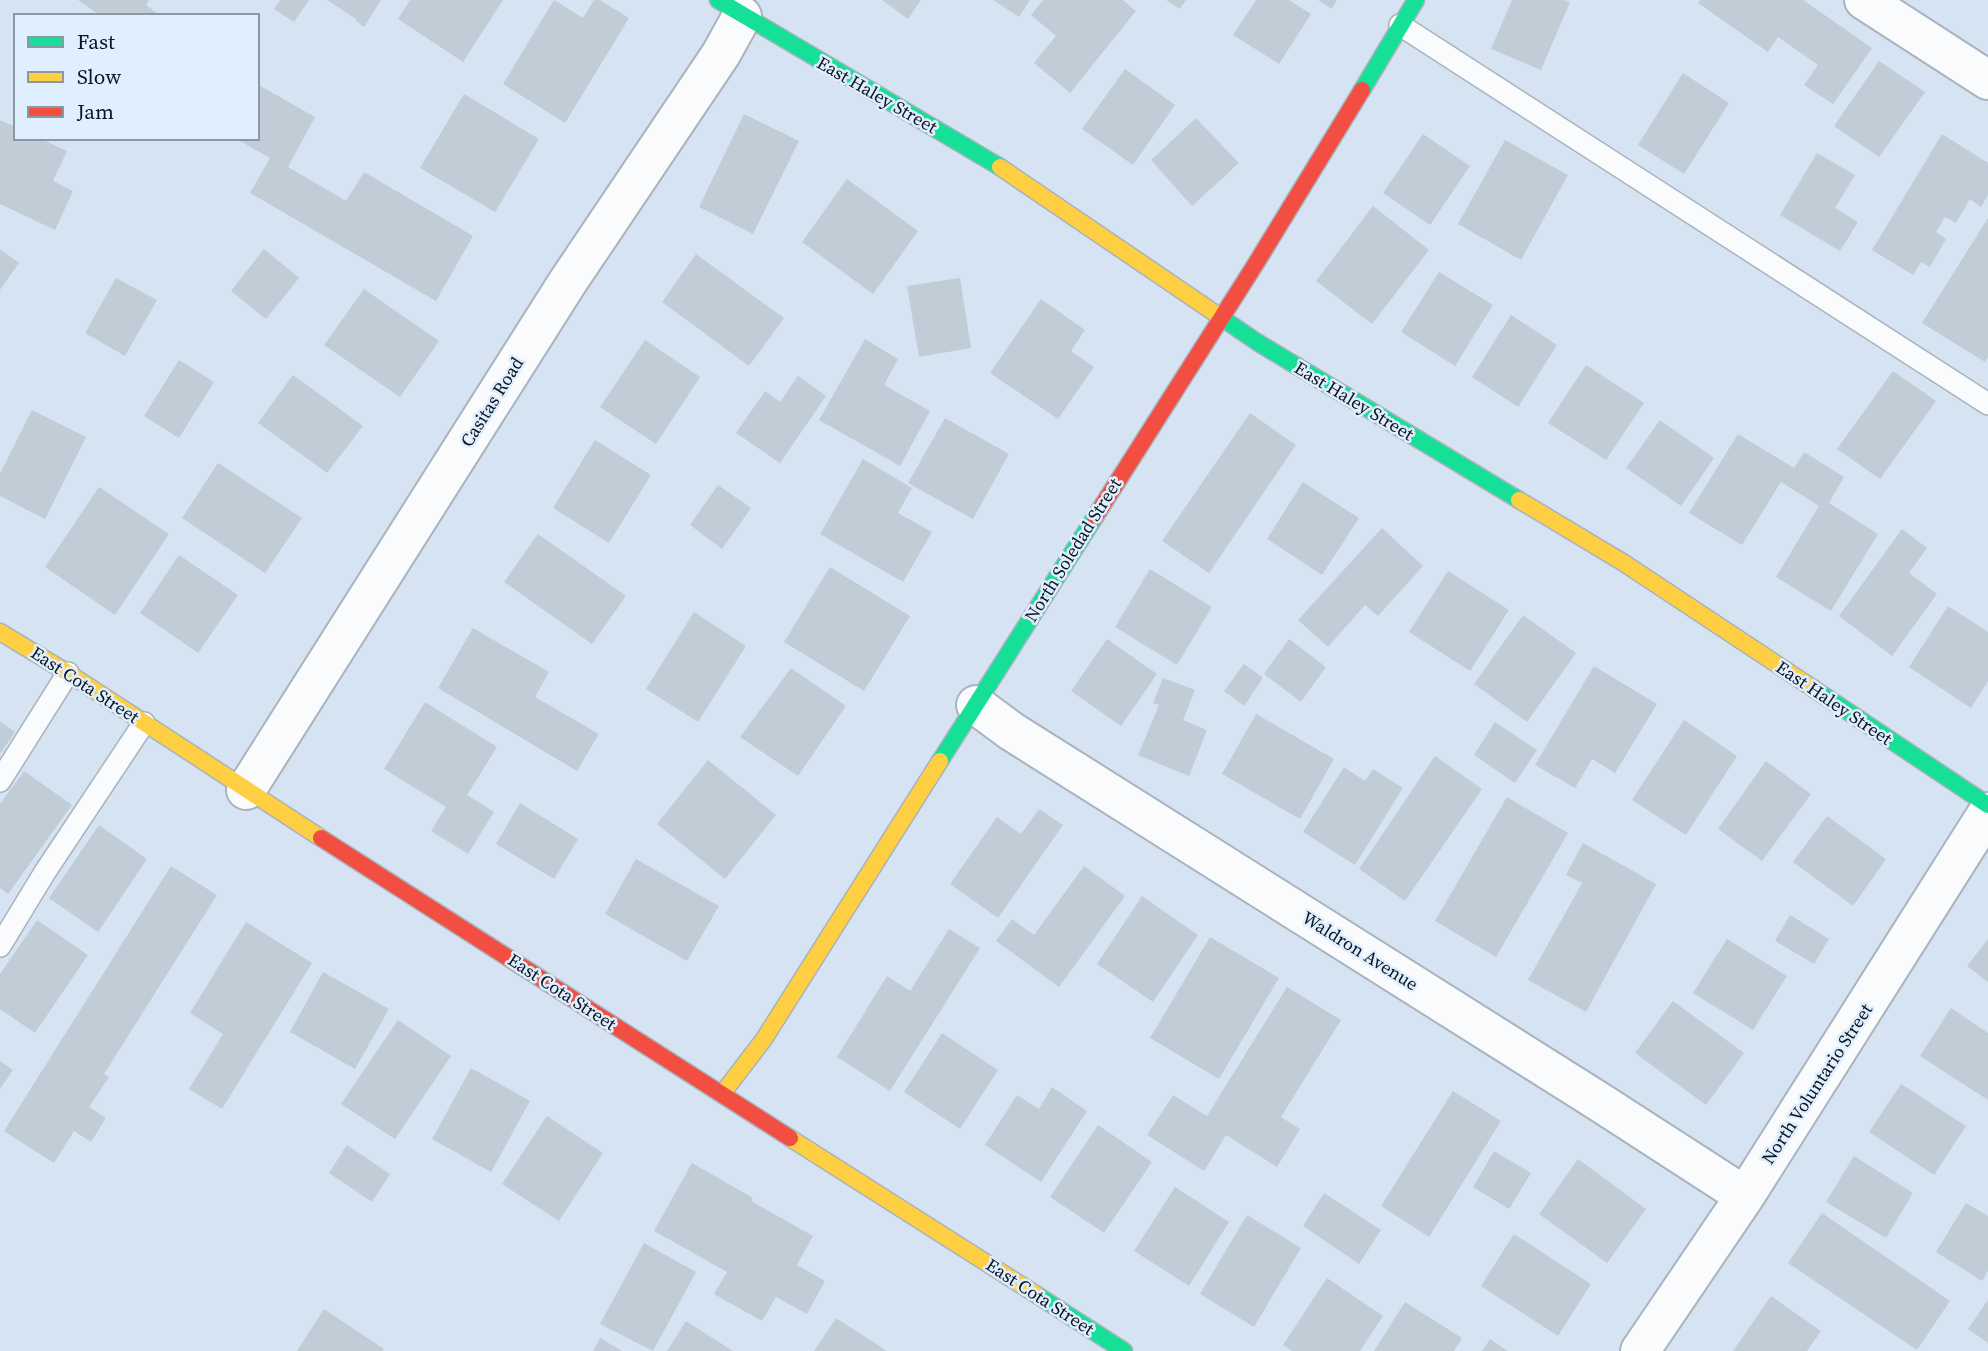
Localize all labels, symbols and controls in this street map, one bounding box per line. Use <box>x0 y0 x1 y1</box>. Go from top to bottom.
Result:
legend <box>14 14 259 140</box>
text: Fast <box>77 27 115 56</box>
street label: East Haley Street <box>812 50 942 139</box>
text: Slow <box>77 62 121 91</box>
text: Jam <box>76 97 114 126</box>
street label: Casitas Road <box>454 352 529 451</box>
street label: East Haley Street <box>1290 355 1419 446</box>
street label: North Soledad Street <box>1018 473 1127 626</box>
street label: East Cota Street <box>26 640 144 729</box>
street label: East Haley Street <box>1771 654 1897 751</box>
street label: Waldron Avenue <box>1298 905 1423 996</box>
street label: East Cota Street <box>503 947 621 1036</box>
street label: North Voluntario Street <box>1755 998 1878 1169</box>
street label: East Cota Street <box>981 1252 1099 1341</box>

